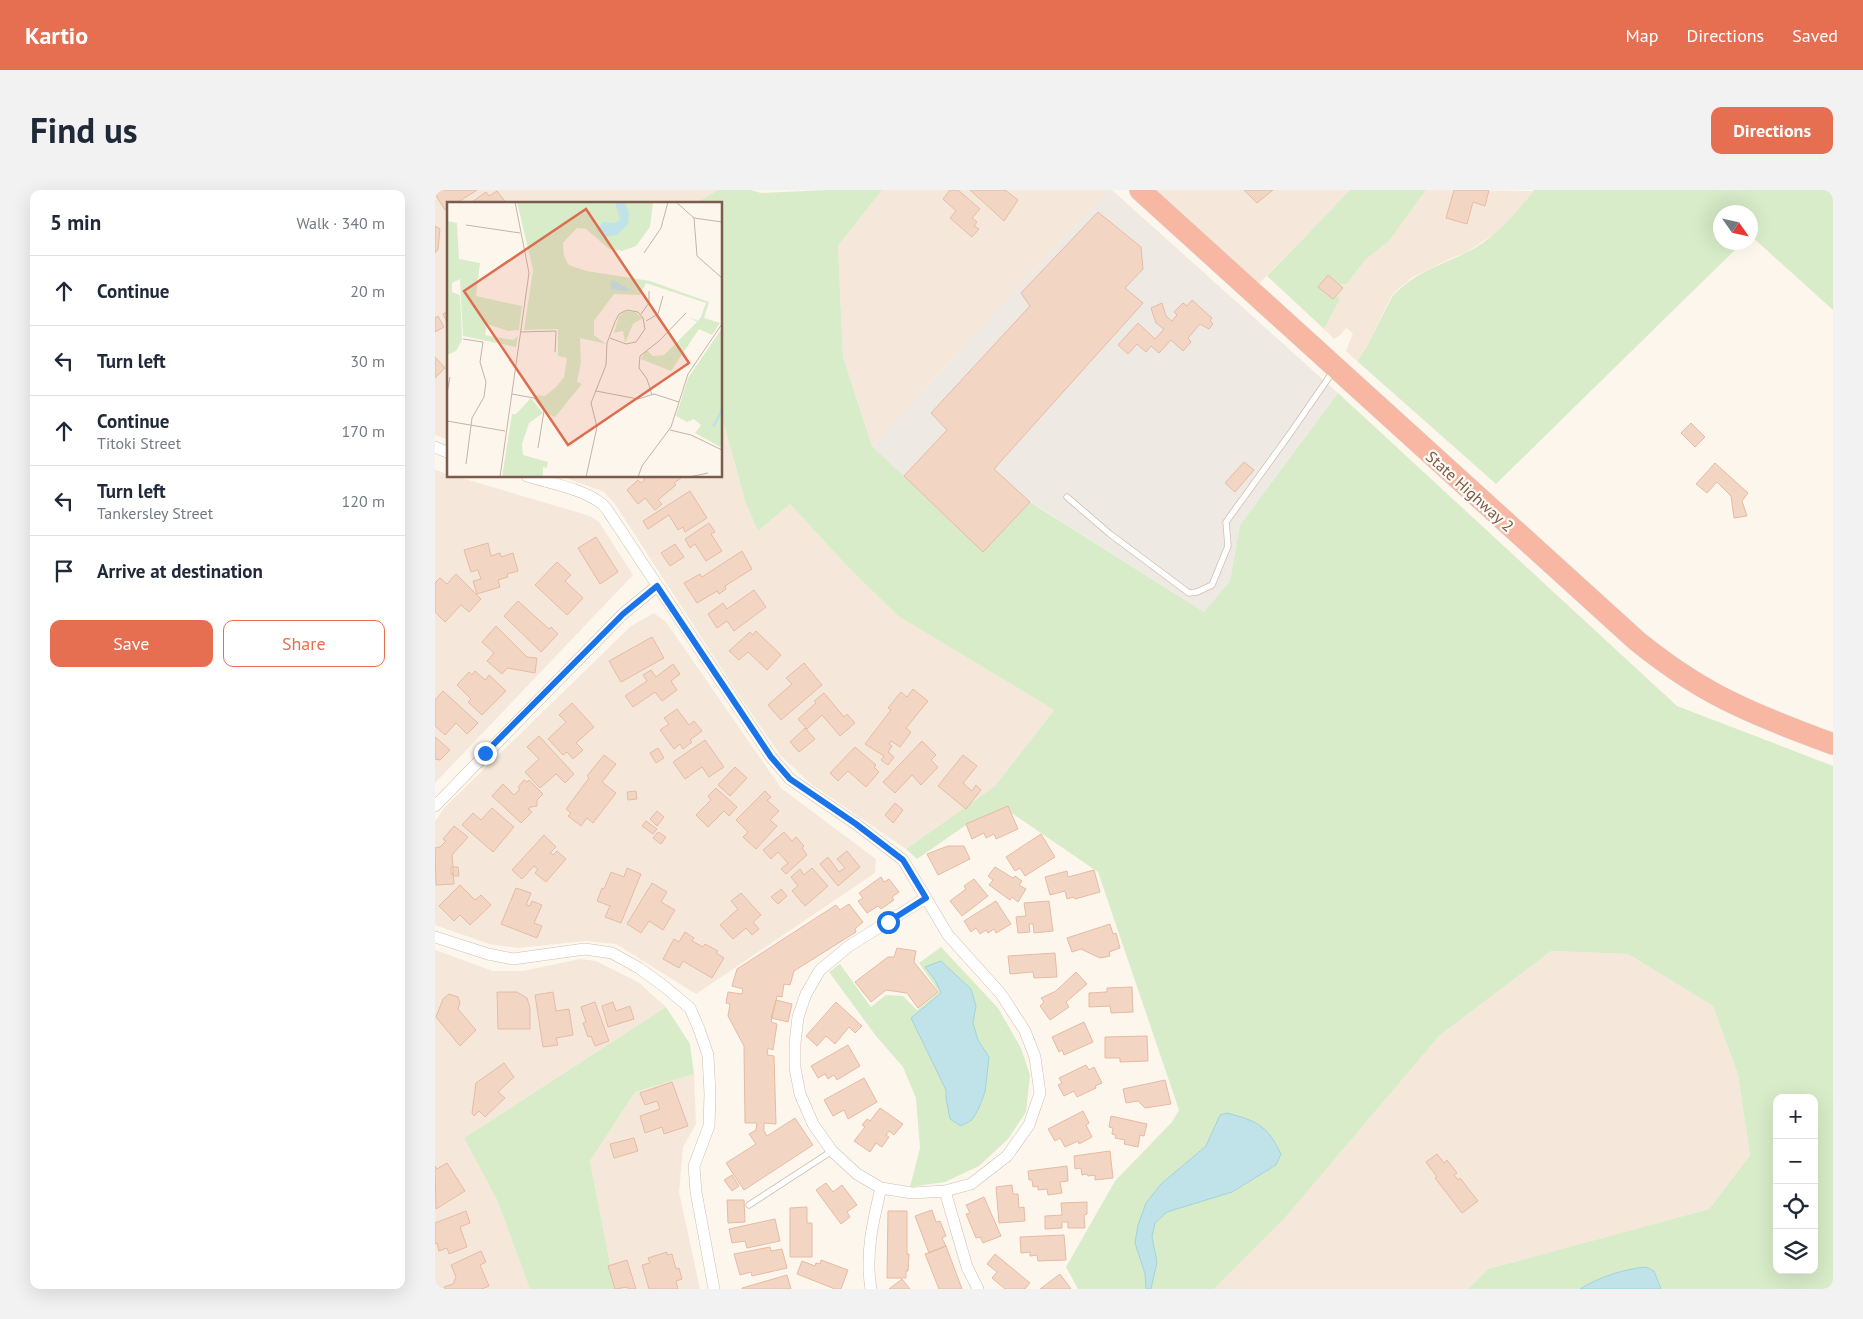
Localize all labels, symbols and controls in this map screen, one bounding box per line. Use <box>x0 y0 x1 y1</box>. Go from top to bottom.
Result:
text: Kartio <box>25 20 88 51</box>
text: Map <box>1626 24 1658 47</box>
text: Directions <box>1686 24 1764 47</box>
text: Saved <box>1792 24 1838 47</box>
text: Find us <box>30 107 138 153</box>
button: Directions <box>1711 107 1833 154</box>
inset map <box>447 202 723 478</box>
north arrow <box>1713 205 1758 250</box>
text: 5 min <box>50 209 101 236</box>
text: Walk · 340 m <box>296 213 385 233</box>
icon: ahead <box>50 277 78 305</box>
text: Continue <box>97 279 169 303</box>
text: 20 m <box>350 281 385 301</box>
icon: left <box>50 347 78 375</box>
text: Turn left <box>97 349 166 373</box>
text: 30 m <box>350 351 385 371</box>
text: Continue <box>97 409 169 433</box>
icon: ahead <box>50 417 78 445</box>
text: 170 m <box>342 421 385 441</box>
text: Titoki Street <box>97 433 181 453</box>
street label: State Highway 2 <box>1422 446 1518 536</box>
text: Turn left <box>97 479 166 503</box>
icon: left <box>50 487 78 515</box>
text: 120 m <box>342 491 385 511</box>
text: Tankersley Street <box>97 503 213 523</box>
icon: arrive <box>50 557 78 585</box>
text: Arrive at destination <box>97 559 263 583</box>
button: Save <box>50 620 213 667</box>
button: Share <box>223 620 385 667</box>
route end <box>474 742 497 765</box>
route start <box>877 911 900 934</box>
map controls <box>1773 1094 1818 1274</box>
button: + <box>1773 1094 1818 1139</box>
button: − <box>1773 1139 1818 1184</box>
button: locate <box>1773 1184 1818 1229</box>
button: layers <box>1773 1229 1818 1274</box>

